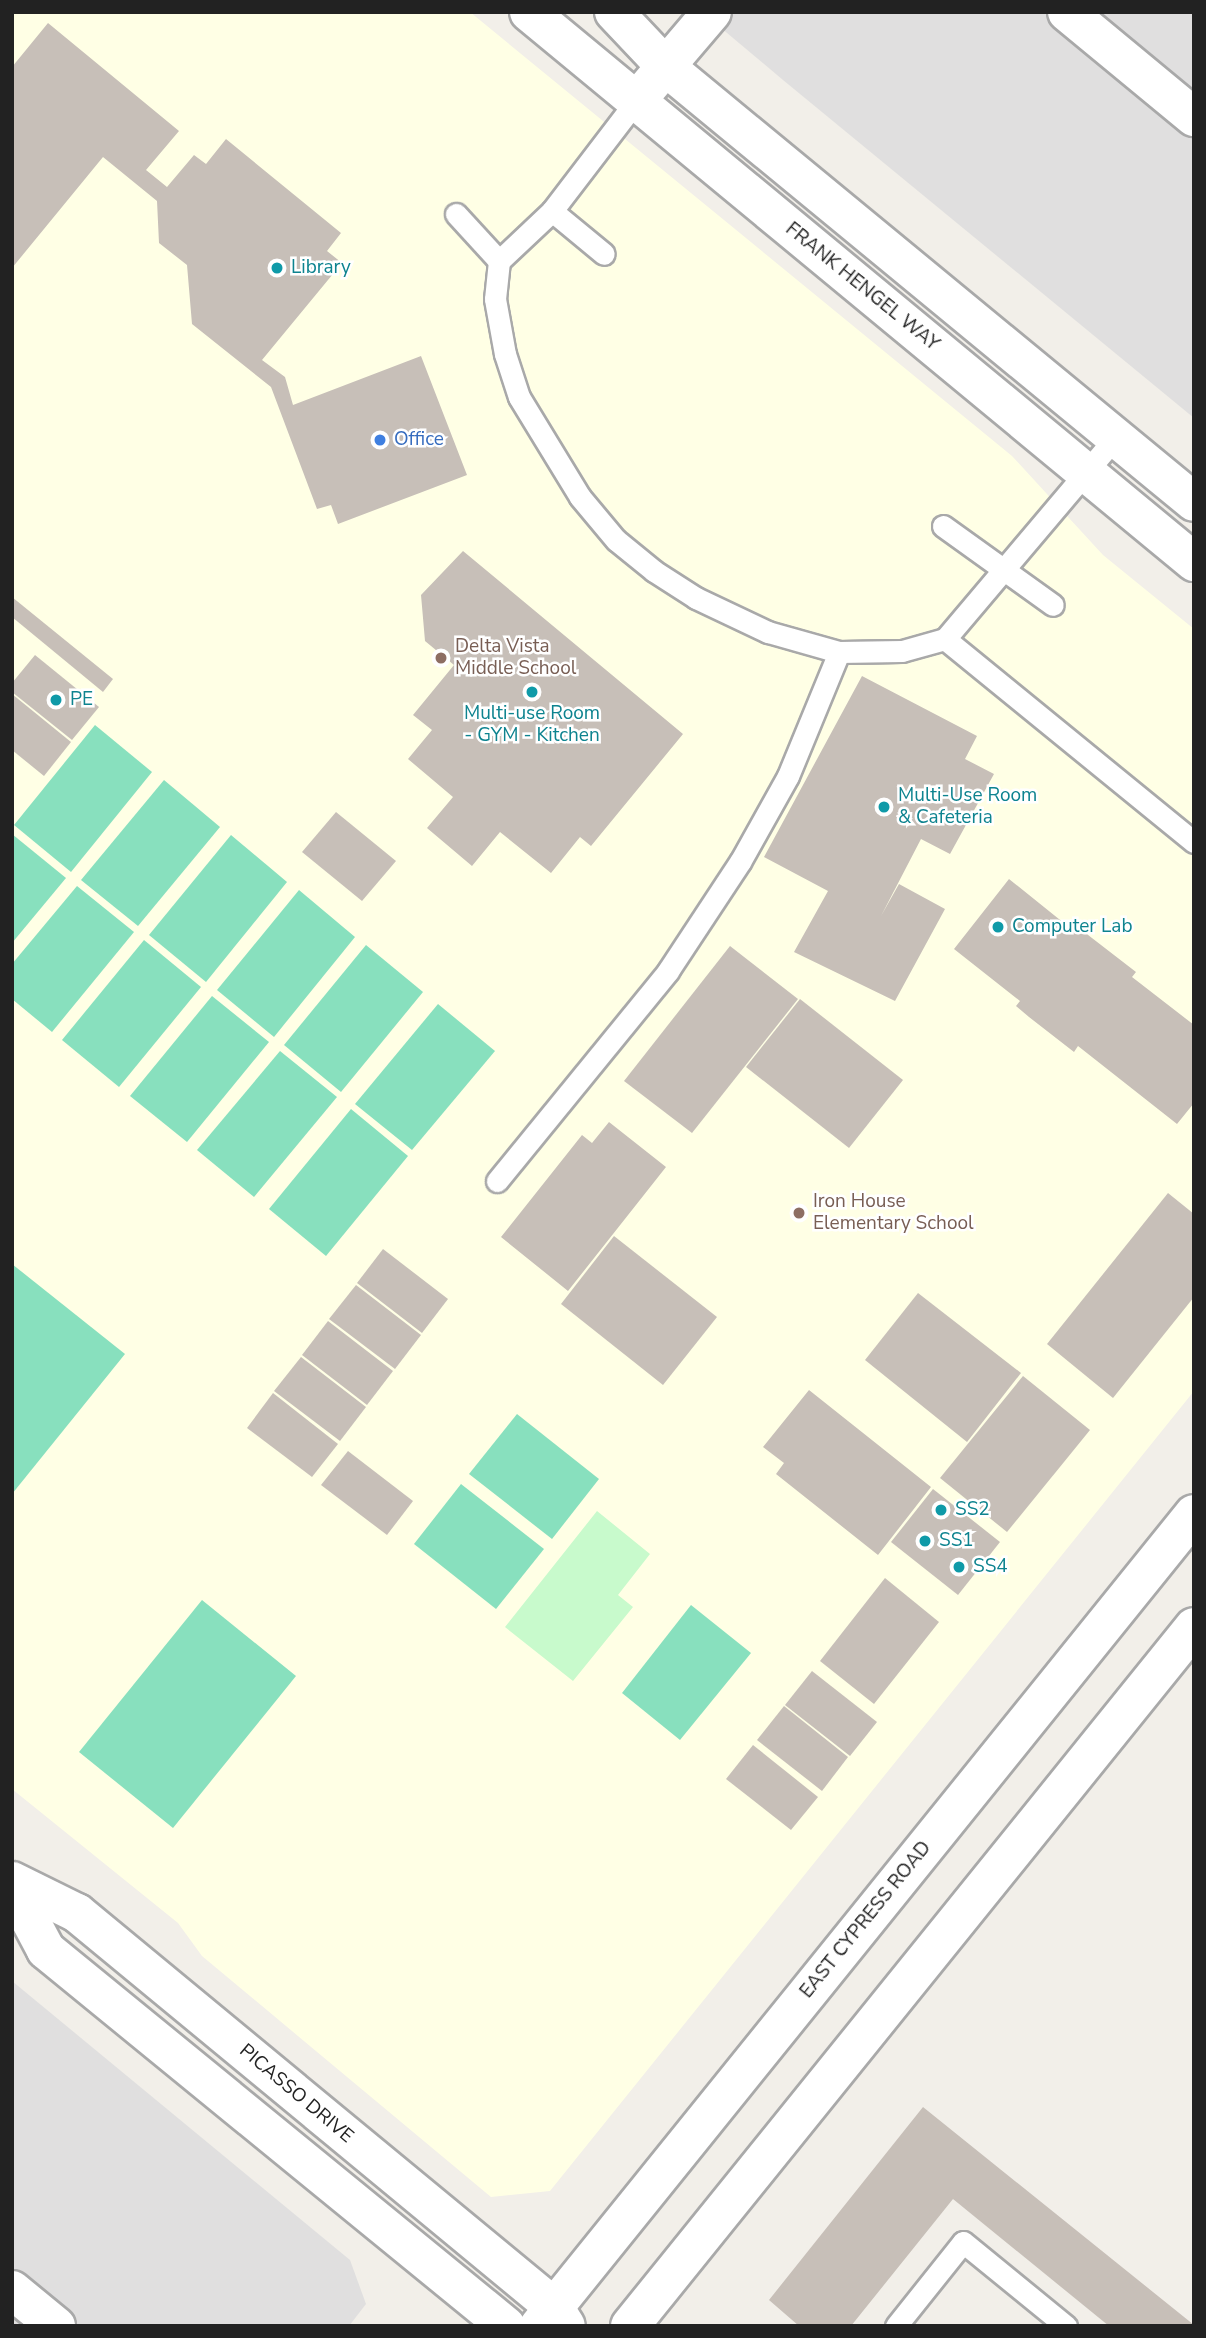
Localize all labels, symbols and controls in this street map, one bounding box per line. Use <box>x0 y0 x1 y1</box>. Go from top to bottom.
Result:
street label: FRANK HENGEL WAY <box>781 218 943 356</box>
place label: Library <box>291 257 351 279</box>
marker: Library <box>269 260 285 276</box>
place label: Office <box>394 429 444 451</box>
marker: Office <box>372 432 388 448</box>
place label: Delta Vista Middle School <box>455 636 576 680</box>
marker: Delta Vista Middle School <box>433 650 449 666</box>
marker: Multi-use Room - GYM - Kitchen <box>524 684 540 700</box>
place label: PE <box>70 689 93 711</box>
marker: PE <box>48 692 64 708</box>
place label: Multi-use Room - GYM - Kitchen <box>464 703 600 747</box>
place label: Multi-Use Room & Cafeteria <box>898 785 1037 829</box>
marker: Multi-Use Room & Cafeteria <box>876 799 892 815</box>
place label: Computer Lab <box>1012 916 1132 938</box>
marker: Computer Lab <box>990 919 1006 935</box>
place label: Iron House Elementary School <box>813 1191 974 1235</box>
marker: Iron House Elementary School <box>791 1205 807 1221</box>
place label: SS2 <box>955 1499 990 1521</box>
marker: SS2 <box>933 1502 949 1518</box>
place label: SS1 <box>939 1530 974 1552</box>
marker: SS1 <box>917 1533 933 1549</box>
place label: SS4 <box>973 1556 1008 1578</box>
marker: SS4 <box>951 1559 967 1575</box>
street label: EAST CYPRESS ROAD <box>796 1837 936 2003</box>
street label: PICASSO DRIVE <box>234 2040 358 2148</box>

